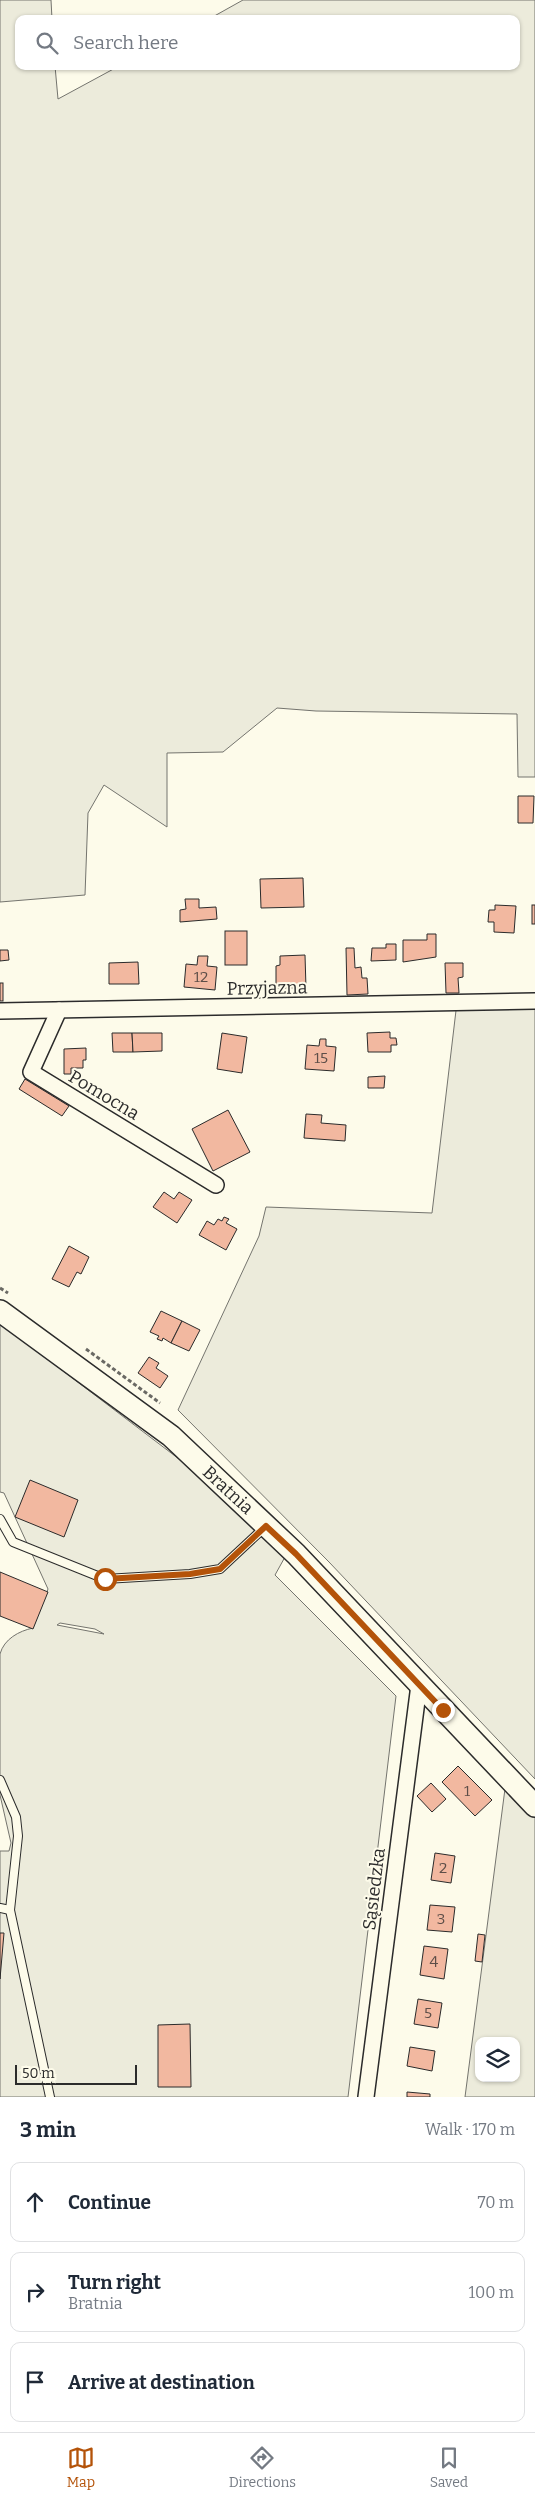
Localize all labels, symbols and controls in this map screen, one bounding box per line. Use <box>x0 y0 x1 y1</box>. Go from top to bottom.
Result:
search box <box>15 15 520 70</box>
icon: search <box>33 29 61 57</box>
text: Search here <box>73 31 178 54</box>
house number: 12 <box>194 968 208 986</box>
street label: Przyjazna <box>226 976 308 1000</box>
house number: 15 <box>314 1049 328 1067</box>
street label: Pomocna <box>65 1065 143 1125</box>
street label: Bratnia <box>198 1461 258 1519</box>
route start <box>94 1568 117 1591</box>
route end <box>432 1699 455 1722</box>
house number: 1 <box>464 1782 470 1800</box>
street label: Sąsiedzka <box>358 1846 390 1931</box>
house number: 2 <box>439 1859 447 1877</box>
house number: 3 <box>437 1910 445 1928</box>
house number: 4 <box>430 1953 439 1971</box>
house number: 5 <box>424 2004 432 2022</box>
map controls <box>475 2037 520 2082</box>
button: layers <box>475 2037 520 2082</box>
scale bar <box>15 2062 138 2085</box>
text: 50 m <box>22 2065 55 2082</box>
text: 3 min <box>20 2117 76 2143</box>
text: Walk · 170 m <box>425 2120 515 2139</box>
icon: ahead <box>21 2188 49 2216</box>
text: Continue <box>68 2191 151 2214</box>
text: 70 m <box>478 2193 514 2212</box>
text: Turn right <box>68 2271 161 2294</box>
icon: right <box>21 2278 49 2306</box>
text: 100 m <box>469 2283 514 2302</box>
text: Bratnia <box>68 2294 123 2313</box>
icon: arrive <box>21 2368 49 2396</box>
text: Arrive at destination <box>68 2371 255 2394</box>
tab: Map <box>67 2444 95 2491</box>
tab: Directions <box>229 2444 296 2491</box>
tab: Saved <box>430 2444 468 2491</box>

